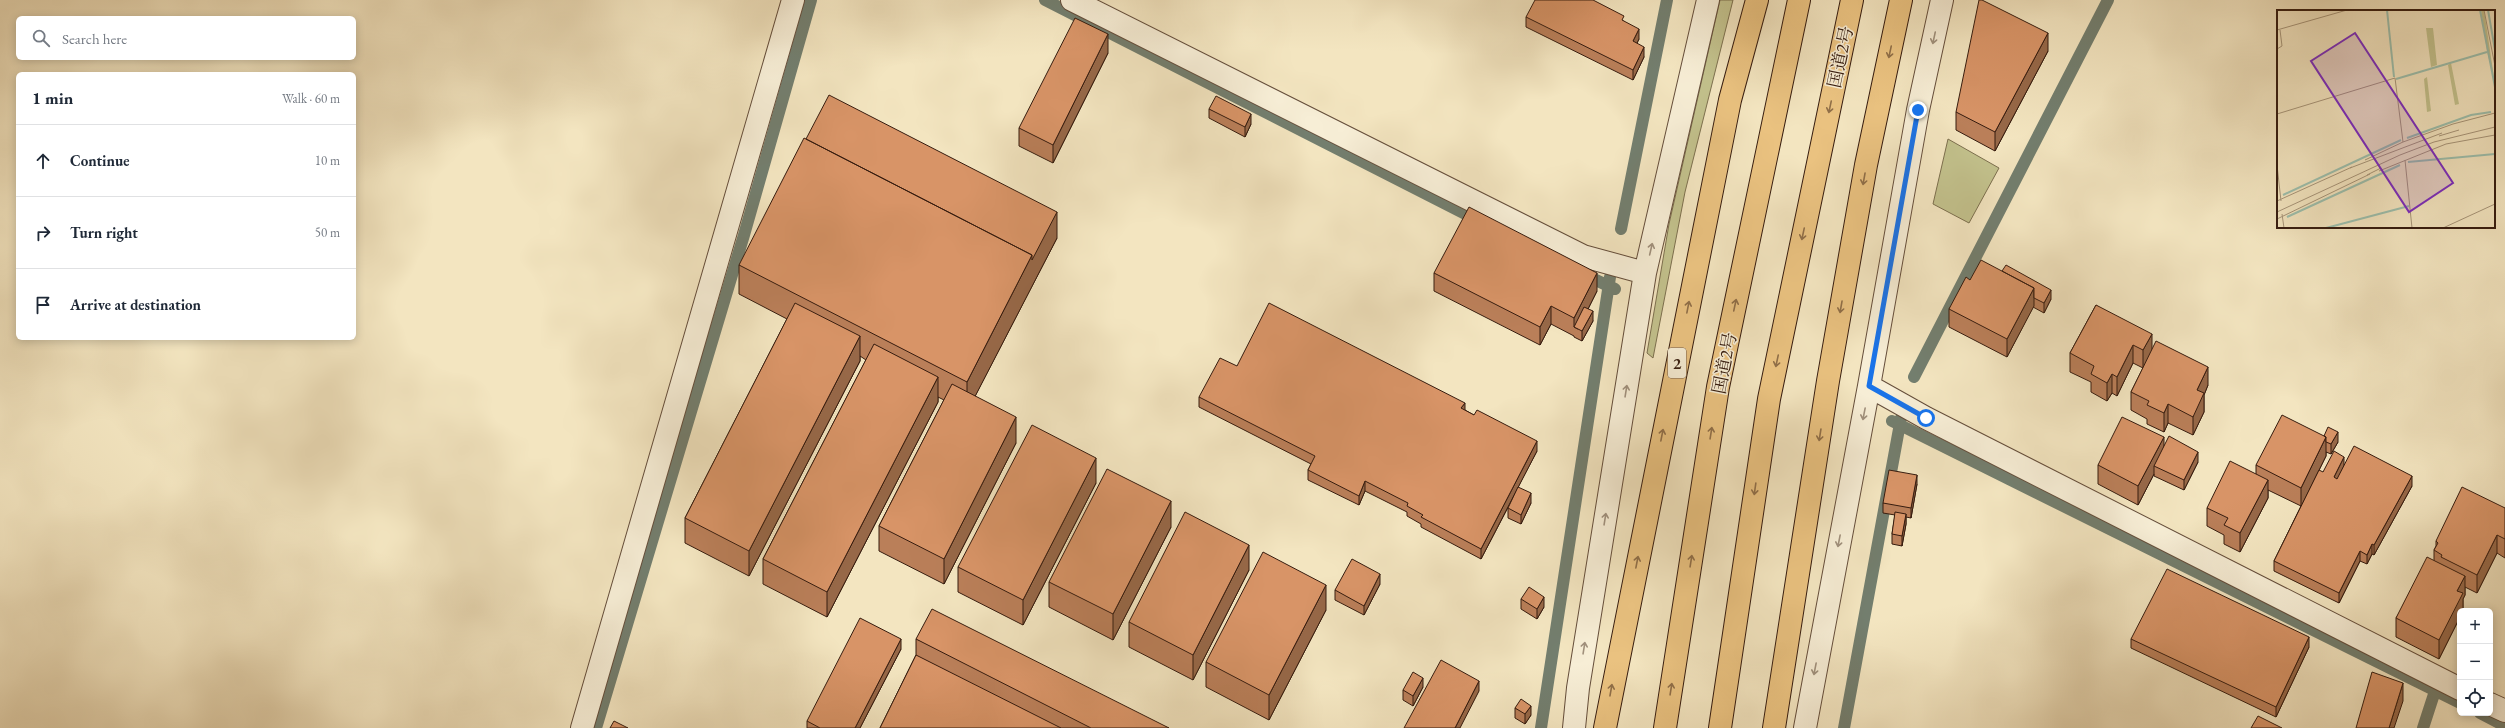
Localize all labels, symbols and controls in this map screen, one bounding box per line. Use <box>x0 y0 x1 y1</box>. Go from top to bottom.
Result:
inset map <box>2277 10 2495 228</box>
search box <box>16 16 356 60</box>
street label: 国道2号 <box>1822 24 1858 90</box>
icon: search <box>30 27 52 49</box>
text: Search here <box>62 29 127 48</box>
one-way arrow <box>1929 31 1937 44</box>
one-way arrow <box>1886 45 1894 58</box>
text: 1 min <box>32 87 73 109</box>
text: Walk · 60 m <box>282 90 340 107</box>
one-way arrow <box>1825 100 1833 113</box>
route end <box>1909 101 1927 119</box>
icon: ahead <box>32 150 54 172</box>
text: Continue <box>70 151 130 170</box>
text: 10 m <box>315 152 340 169</box>
one-way arrow <box>1859 172 1867 185</box>
icon: right <box>32 222 54 244</box>
text: Turn right <box>70 223 138 242</box>
text: 50 m <box>315 224 340 241</box>
one-way arrow <box>1799 227 1807 240</box>
one-way arrow <box>1647 243 1655 256</box>
icon: arrive <box>32 294 54 316</box>
text: Arrive at destination <box>70 295 201 314</box>
one-way arrow <box>1732 299 1740 312</box>
one-way arrow <box>1837 300 1845 313</box>
one-way arrow <box>1685 301 1693 314</box>
street label: 国道2号 <box>1707 330 1741 396</box>
road number: 2 <box>1668 348 1686 378</box>
one-way arrow <box>1772 354 1780 367</box>
one-way arrow <box>1622 385 1630 398</box>
one-way arrow <box>1860 407 1868 420</box>
route start <box>1917 409 1935 427</box>
one-way arrow <box>1707 426 1715 439</box>
one-way arrow <box>1815 428 1823 441</box>
one-way arrow <box>1659 429 1667 442</box>
one-way arrow <box>1751 483 1759 496</box>
one-way arrow <box>1601 513 1609 526</box>
one-way arrow <box>1835 534 1843 547</box>
one-way arrow <box>1687 555 1695 568</box>
one-way arrow <box>1633 556 1641 569</box>
map controls <box>2457 608 2493 716</box>
button: + <box>2457 608 2493 644</box>
one-way arrow <box>1581 642 1589 655</box>
button: − <box>2457 644 2493 680</box>
one-way arrow <box>1811 662 1819 675</box>
button: locate <box>2457 680 2493 716</box>
one-way arrow <box>1608 683 1616 696</box>
one-way arrow <box>1667 683 1675 696</box>

